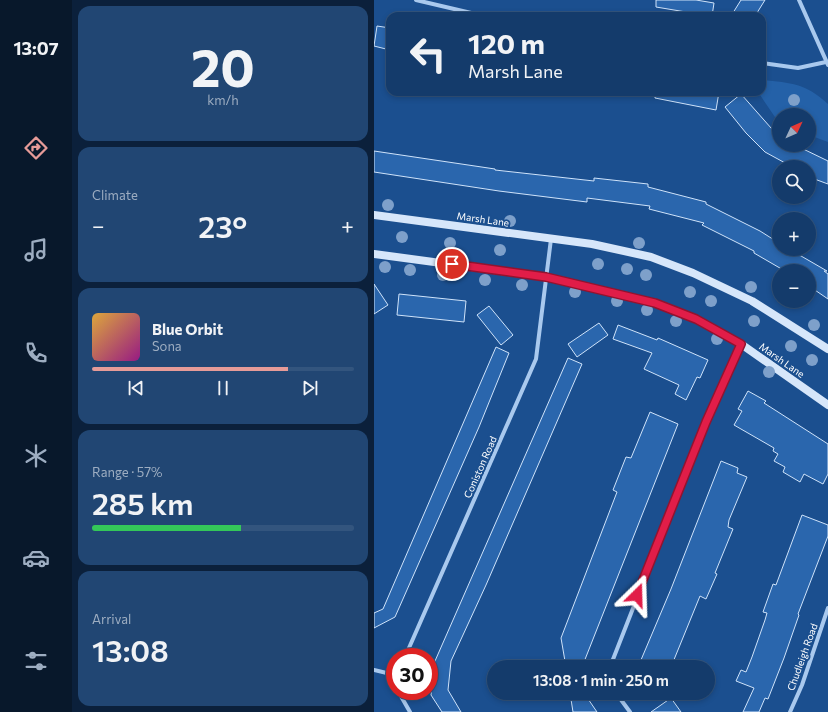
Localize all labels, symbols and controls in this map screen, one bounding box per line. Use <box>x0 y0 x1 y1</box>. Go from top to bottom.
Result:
text: 120 m <box>468 26 545 60</box>
icon: left <box>402 28 454 80</box>
text: 20 <box>191 34 255 98</box>
text: 13:07 <box>13 37 59 59</box>
text: Marsh Lane <box>468 60 563 82</box>
text: km/h <box>207 92 239 108</box>
north arrow <box>772 108 816 152</box>
map controls <box>772 108 816 308</box>
icon: directions <box>22 134 50 162</box>
button: search <box>772 160 816 204</box>
text: Climate <box>92 187 138 203</box>
text: 23° <box>198 207 247 244</box>
street label: Marsh Lane <box>456 209 510 229</box>
text: − <box>92 212 105 239</box>
text: + <box>341 212 354 239</box>
button: + <box>772 212 816 256</box>
icon: music <box>22 236 50 264</box>
pin <box>435 247 469 281</box>
icon: arrive <box>441 253 463 275</box>
button: − <box>772 264 816 308</box>
text: Blue Orbit <box>152 320 223 338</box>
text: Sona <box>152 338 182 354</box>
icon: phone <box>22 339 50 367</box>
street label: Marsh Lane <box>757 340 807 380</box>
icon: previous <box>125 377 147 399</box>
icon: pause <box>212 377 234 399</box>
icon: next <box>299 377 321 399</box>
street label: Coniston Road <box>461 434 499 500</box>
icon: climate <box>22 442 50 470</box>
text: Range · 57% <box>92 464 163 480</box>
text: 285 km <box>92 484 193 521</box>
icon: car <box>22 544 50 572</box>
position arrow <box>616 574 658 616</box>
text: Arrival <box>92 611 131 627</box>
street label: Chudleigh Road <box>784 622 820 692</box>
text: 13:08 <box>92 631 169 668</box>
icon: filters <box>22 647 50 675</box>
speed limit sign: 30 <box>386 648 438 700</box>
text: 13:08 · 1 min · 250 m <box>533 671 669 689</box>

